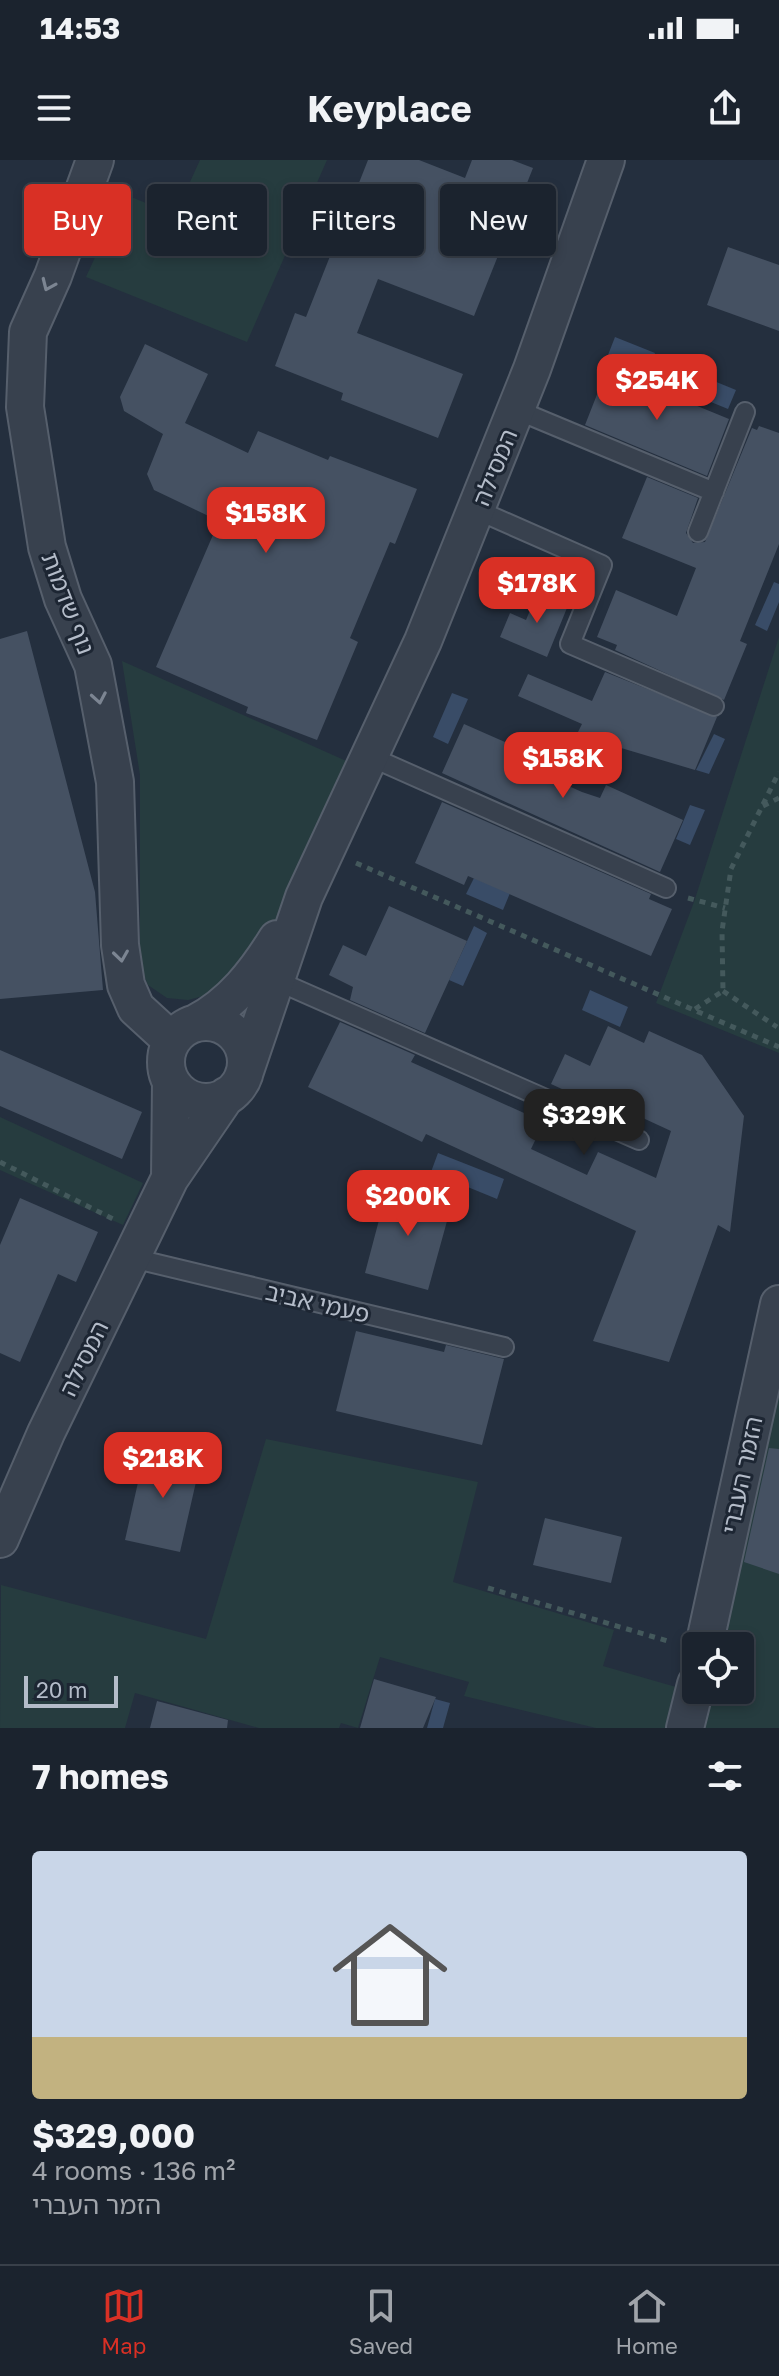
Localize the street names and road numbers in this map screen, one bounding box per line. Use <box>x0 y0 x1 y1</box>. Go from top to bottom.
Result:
street label: המסילה <box>465 424 523 510</box>
street label: נוף שדמות <box>36 548 102 658</box>
street label: פעמי אביב <box>263 1276 373 1328</box>
street label: המסילה <box>52 1315 114 1401</box>
street label: הזמר העברי <box>714 1414 768 1536</box>

